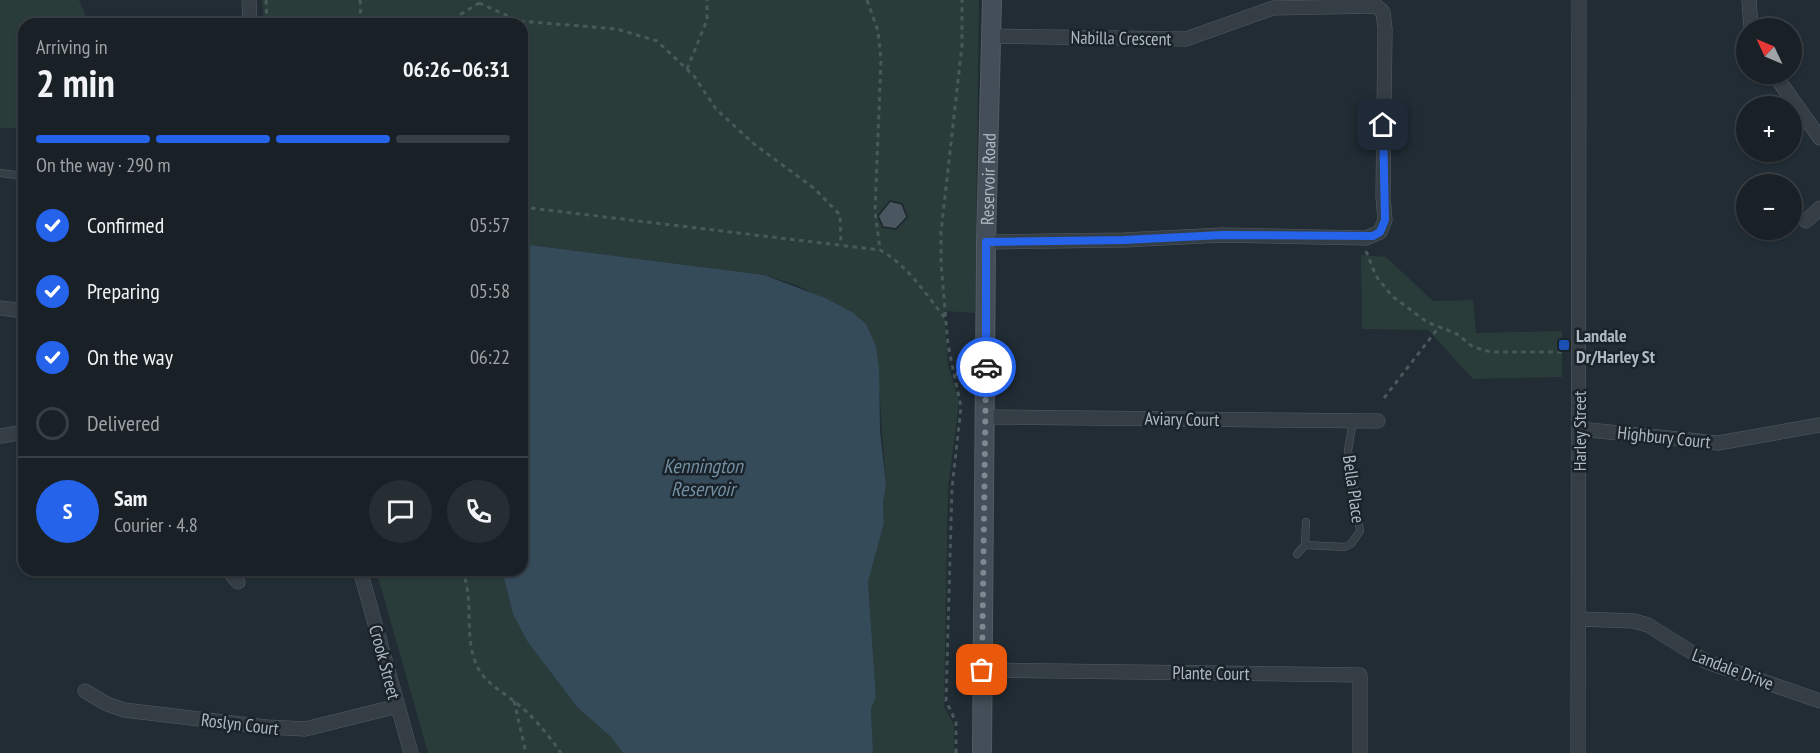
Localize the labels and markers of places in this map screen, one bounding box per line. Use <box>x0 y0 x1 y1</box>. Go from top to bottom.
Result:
pin <box>1357 99 1408 150</box>
place label: Landale Dr/Harley St <box>1576 324 1656 368</box>
marker: Landale Dr/Harley St <box>1557 338 1571 352</box>
pin <box>956 644 1007 695</box>

